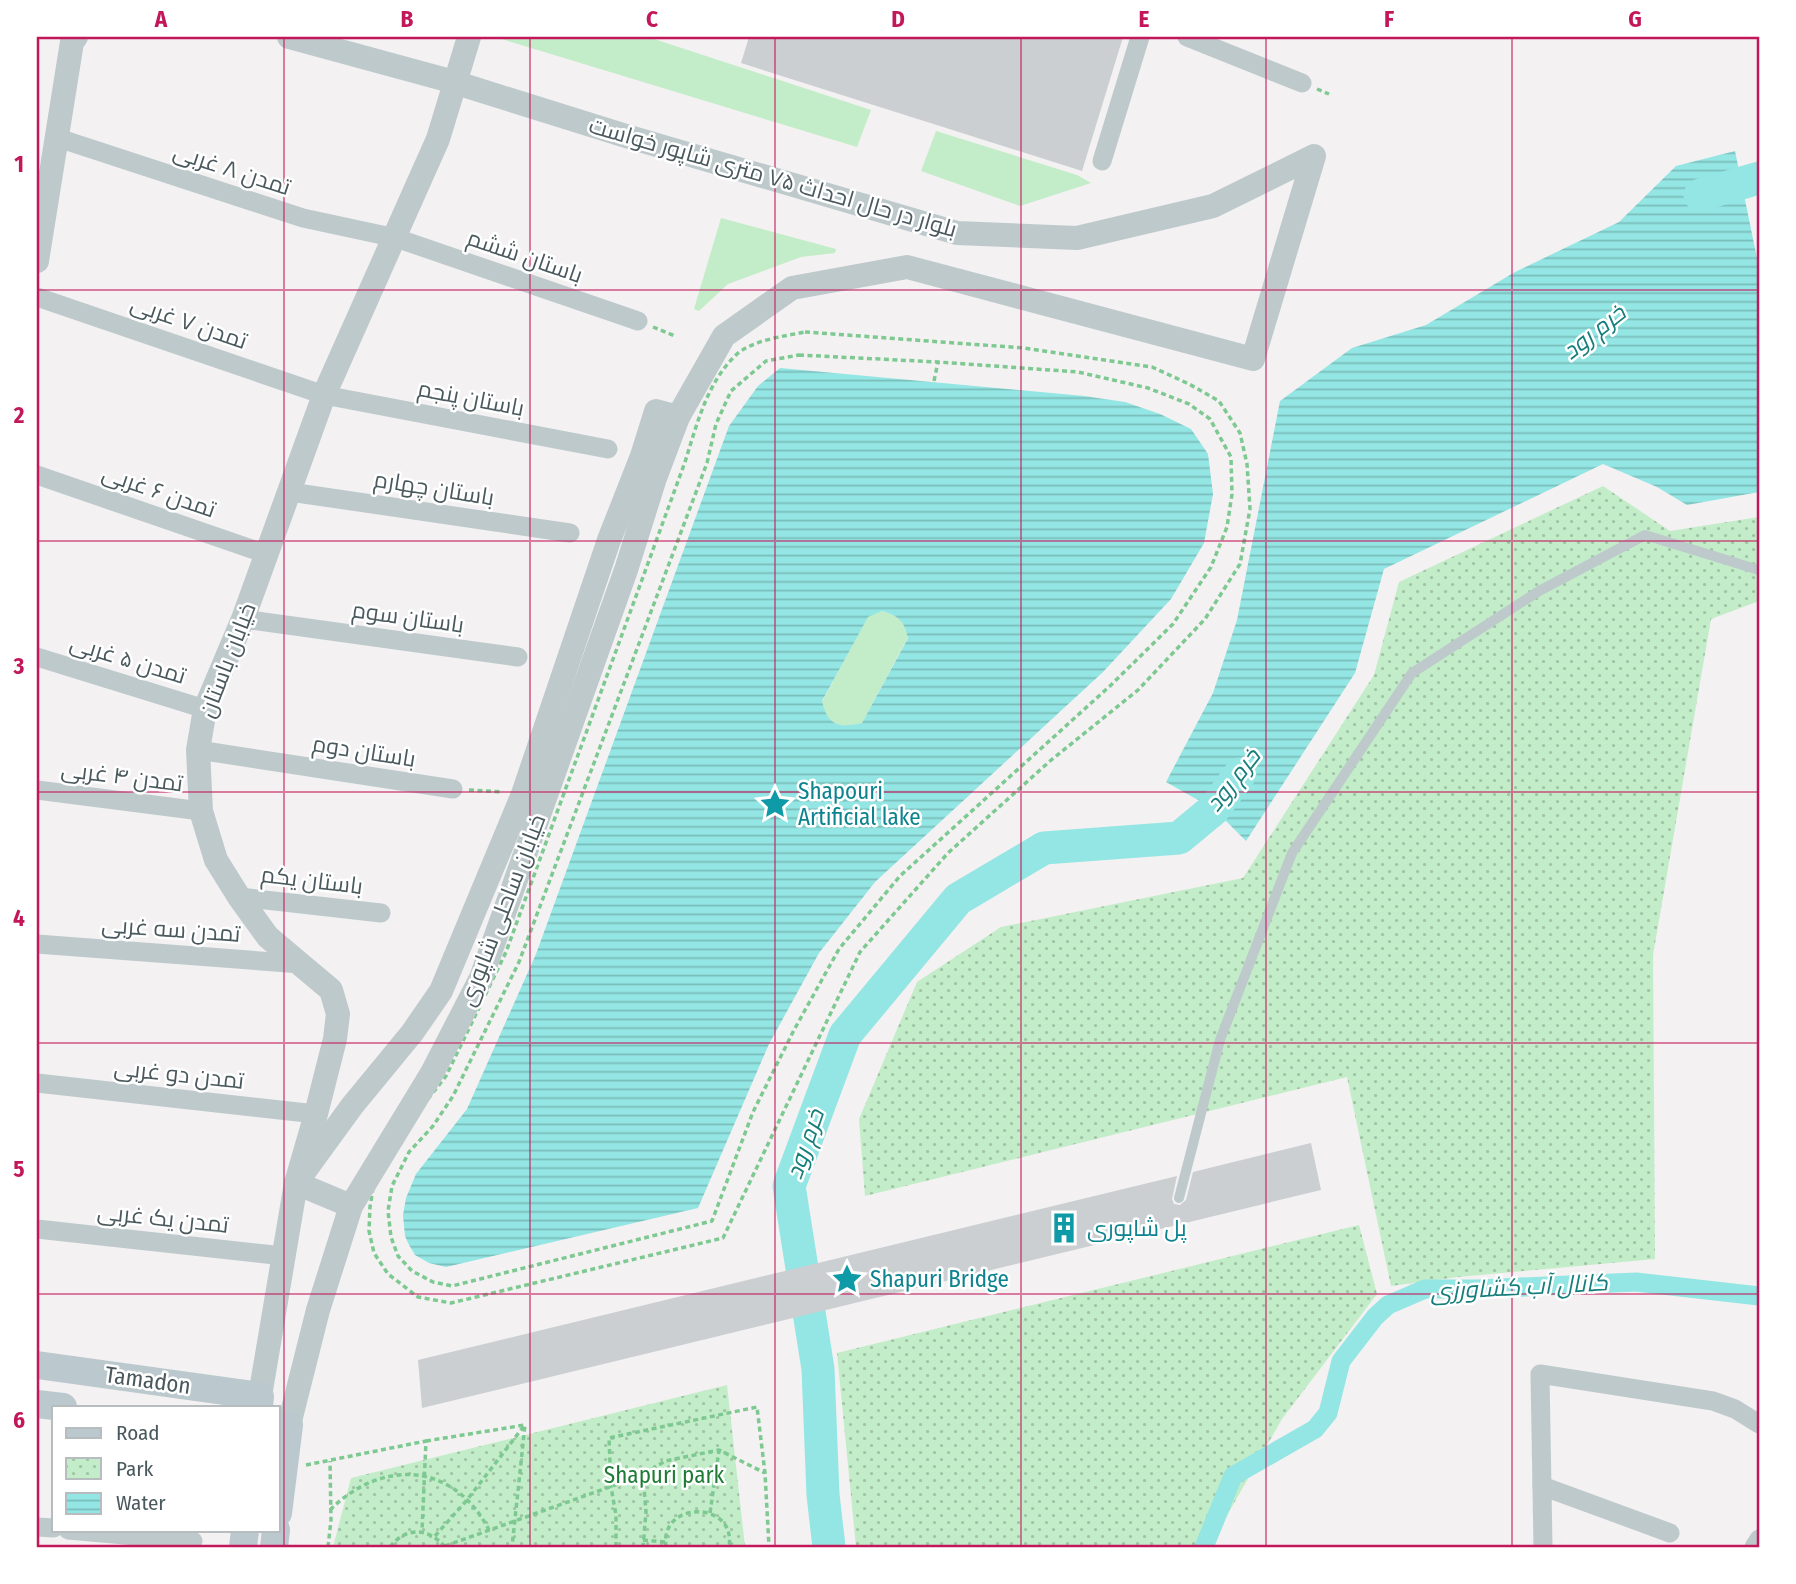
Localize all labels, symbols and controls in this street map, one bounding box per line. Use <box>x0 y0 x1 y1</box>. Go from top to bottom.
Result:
text: A <box>154 5 168 33</box>
text: B <box>401 5 414 33</box>
text: C <box>646 5 658 33</box>
text: D <box>891 5 905 33</box>
text: E <box>1139 5 1150 33</box>
text: F <box>1384 5 1394 33</box>
text: G <box>1628 5 1642 33</box>
street label: بلوار در حال احداث ۷۵ متری شاپور خواست <box>585 111 960 244</box>
street label: تمدن ۸ غربی <box>170 137 294 201</box>
text: 1 <box>14 150 24 178</box>
street label: باستان ششم <box>463 223 586 291</box>
street label: تمدن ۷ غربی <box>127 289 251 355</box>
water label: خرم رود <box>1557 298 1634 367</box>
street label: باستان پنجم <box>415 374 527 424</box>
text: 2 <box>13 401 25 429</box>
street label: تمدن ۶ غربی <box>99 459 219 523</box>
street label: باستان چهارم <box>372 465 496 513</box>
street label: باستان سوم <box>350 595 466 641</box>
street label: خیابان باستان <box>192 599 262 721</box>
street label: تمدن ۵ غربی <box>67 628 189 690</box>
text: 3 <box>13 652 25 680</box>
street label: باستان دوم <box>310 729 418 775</box>
water label: خرم رود <box>1200 742 1269 818</box>
street label: تمدن ۴ غربی <box>60 755 184 797</box>
place label: Shapouri Artificial lake <box>798 777 921 831</box>
place icon: Shapouri Artificial lake <box>758 787 792 821</box>
street label: خیابان ساحلی شاپوری <box>453 810 552 1010</box>
street label: باستان یکم <box>259 860 365 902</box>
text: 4 <box>13 904 25 932</box>
street label: تمدن سه غربی <box>100 910 242 948</box>
street label: تمدن دو غربی <box>113 1053 245 1095</box>
water label: خرم رود <box>780 1104 832 1183</box>
text: 5 <box>13 1155 25 1183</box>
street label: تمدن یک غربی <box>96 1197 230 1239</box>
building icon: پل شاپوری <box>1047 1211 1081 1245</box>
place label: پل شاپوری <box>1087 1214 1187 1243</box>
place icon: Shapuri Bridge <box>830 1262 864 1296</box>
place label: Shapuri Bridge <box>870 1265 1009 1293</box>
water label: کانال آب کشاورزی <box>1429 1268 1609 1306</box>
street label: Tamadon <box>103 1360 193 1400</box>
text: 6 <box>13 1406 25 1434</box>
legend <box>52 1406 280 1532</box>
text: Road <box>116 1420 160 1446</box>
text: Park <box>116 1456 154 1482</box>
park label: Shapuri park <box>604 1461 724 1489</box>
text: Water <box>116 1490 166 1516</box>

